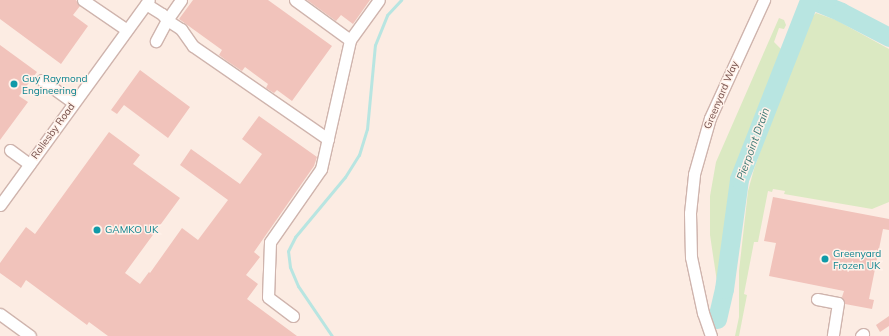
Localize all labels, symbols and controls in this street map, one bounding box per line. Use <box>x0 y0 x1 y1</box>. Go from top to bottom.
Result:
street label: Greenyard Way <box>701 59 741 131</box>
place label: Guy Raymond Engineering <box>22 72 88 96</box>
marker: Guy Raymond Engineering <box>9 79 19 89</box>
street label: Rollesby Road <box>29 101 77 161</box>
water label: Pierpoint Drain <box>734 106 772 182</box>
place label: GAMKO UK <box>105 224 158 236</box>
marker: GAMKO UK <box>92 225 102 235</box>
place label: Greenyard Frozen UK <box>833 247 881 270</box>
marker: Greenyard Frozen UK <box>820 254 830 264</box>

